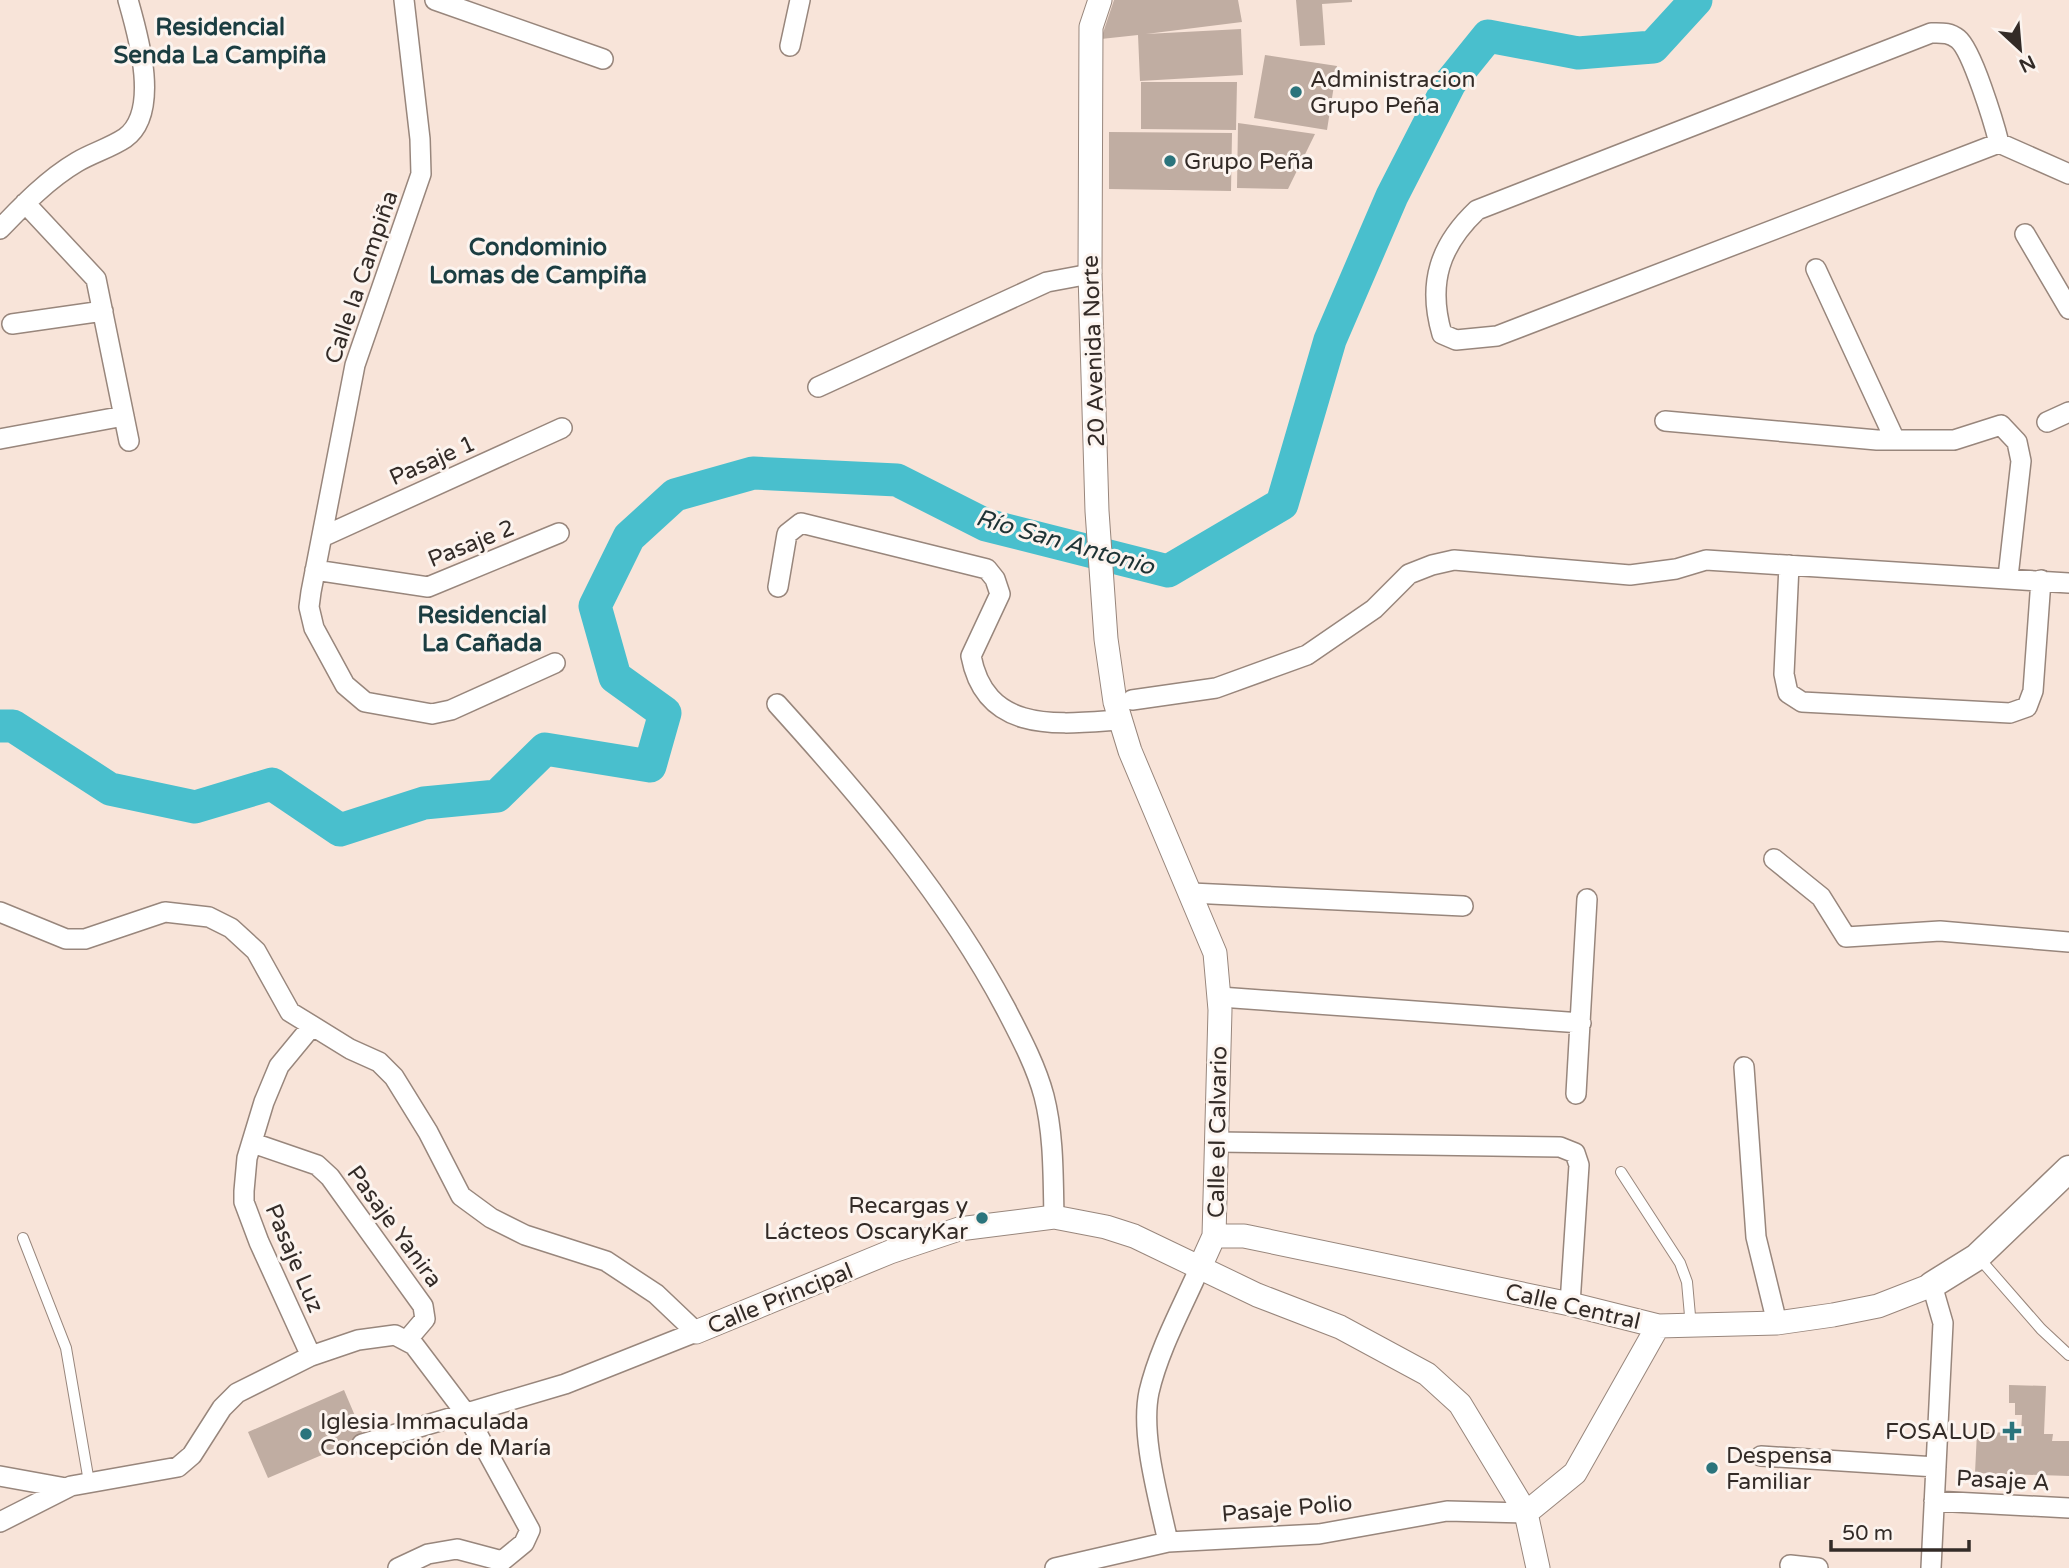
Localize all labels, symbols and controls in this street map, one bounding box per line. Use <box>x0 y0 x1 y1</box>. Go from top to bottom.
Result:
district label: Residencial Senda La Campiña <box>114 13 326 70</box>
north arrow <box>1985 14 2055 84</box>
text: N <box>2015 50 2039 77</box>
place label: Administracion Grupo Peña <box>1310 66 1475 120</box>
marker: Administracion Grupo Peña <box>1288 84 1304 100</box>
place label: Grupo Peña <box>1184 148 1314 176</box>
marker: Grupo Peña <box>1162 153 1178 169</box>
street label: Calle la Campiña <box>319 187 405 368</box>
district label: Condominio Lomas de Campiña <box>429 233 647 290</box>
street label: 20 Avenida Norte <box>1077 255 1111 447</box>
street label: Pasaje 1 <box>385 430 480 492</box>
water label: Río San Antonio <box>972 503 1159 582</box>
street label: Pasaje 2 <box>424 514 519 574</box>
district label: Residencial La Cañada <box>417 601 547 658</box>
street label: Calle el Calvario <box>1202 1046 1234 1218</box>
street label: Pasaje Yanira <box>341 1160 448 1293</box>
place label: Recargas y Lácteos OscaryKar <box>764 1192 968 1246</box>
street label: Pasaje Luz <box>259 1200 329 1317</box>
marker: Recargas y Lácteos OscaryKar <box>974 1210 990 1226</box>
street label: Calle Principal <box>704 1257 857 1341</box>
street label: Calle Central <box>1502 1278 1643 1336</box>
place label: Iglesia Immaculada Concepción de María <box>320 1408 551 1462</box>
place label: FOSALUD <box>1885 1418 1996 1446</box>
marker: FOSALUD <box>2002 1421 2022 1441</box>
marker: Iglesia Immaculada Concepción de María <box>298 1426 314 1442</box>
place label: Despensa Familiar <box>1726 1442 1832 1496</box>
marker: Despensa Familiar <box>1704 1460 1720 1476</box>
street label: Pasaje A <box>1955 1465 2050 1497</box>
street label: Pasaje Polio <box>1221 1489 1354 1529</box>
scale bar <box>1831 1508 1969 1552</box>
text: 50 m <box>1842 1521 1893 1546</box>

